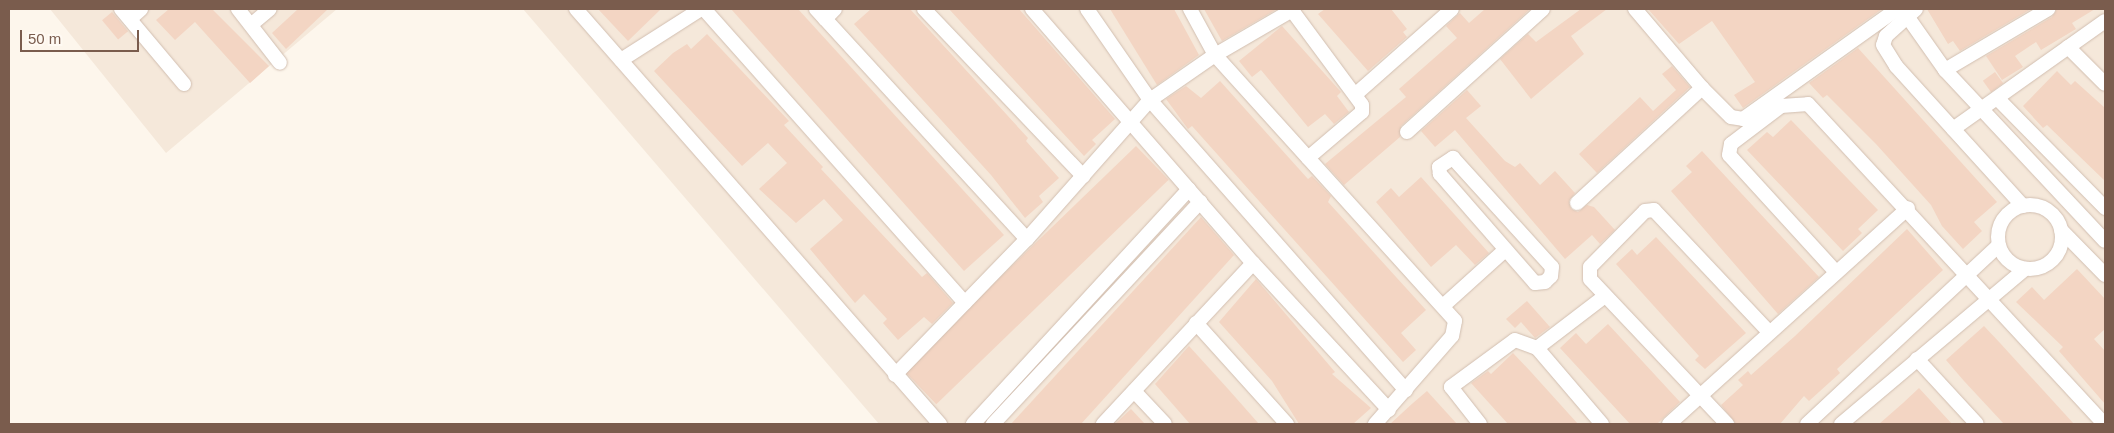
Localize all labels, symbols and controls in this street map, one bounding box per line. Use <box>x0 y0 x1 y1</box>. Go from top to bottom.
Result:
scale bar <box>22 20 141 52</box>
text: 50 m <box>28 30 61 47</box>

